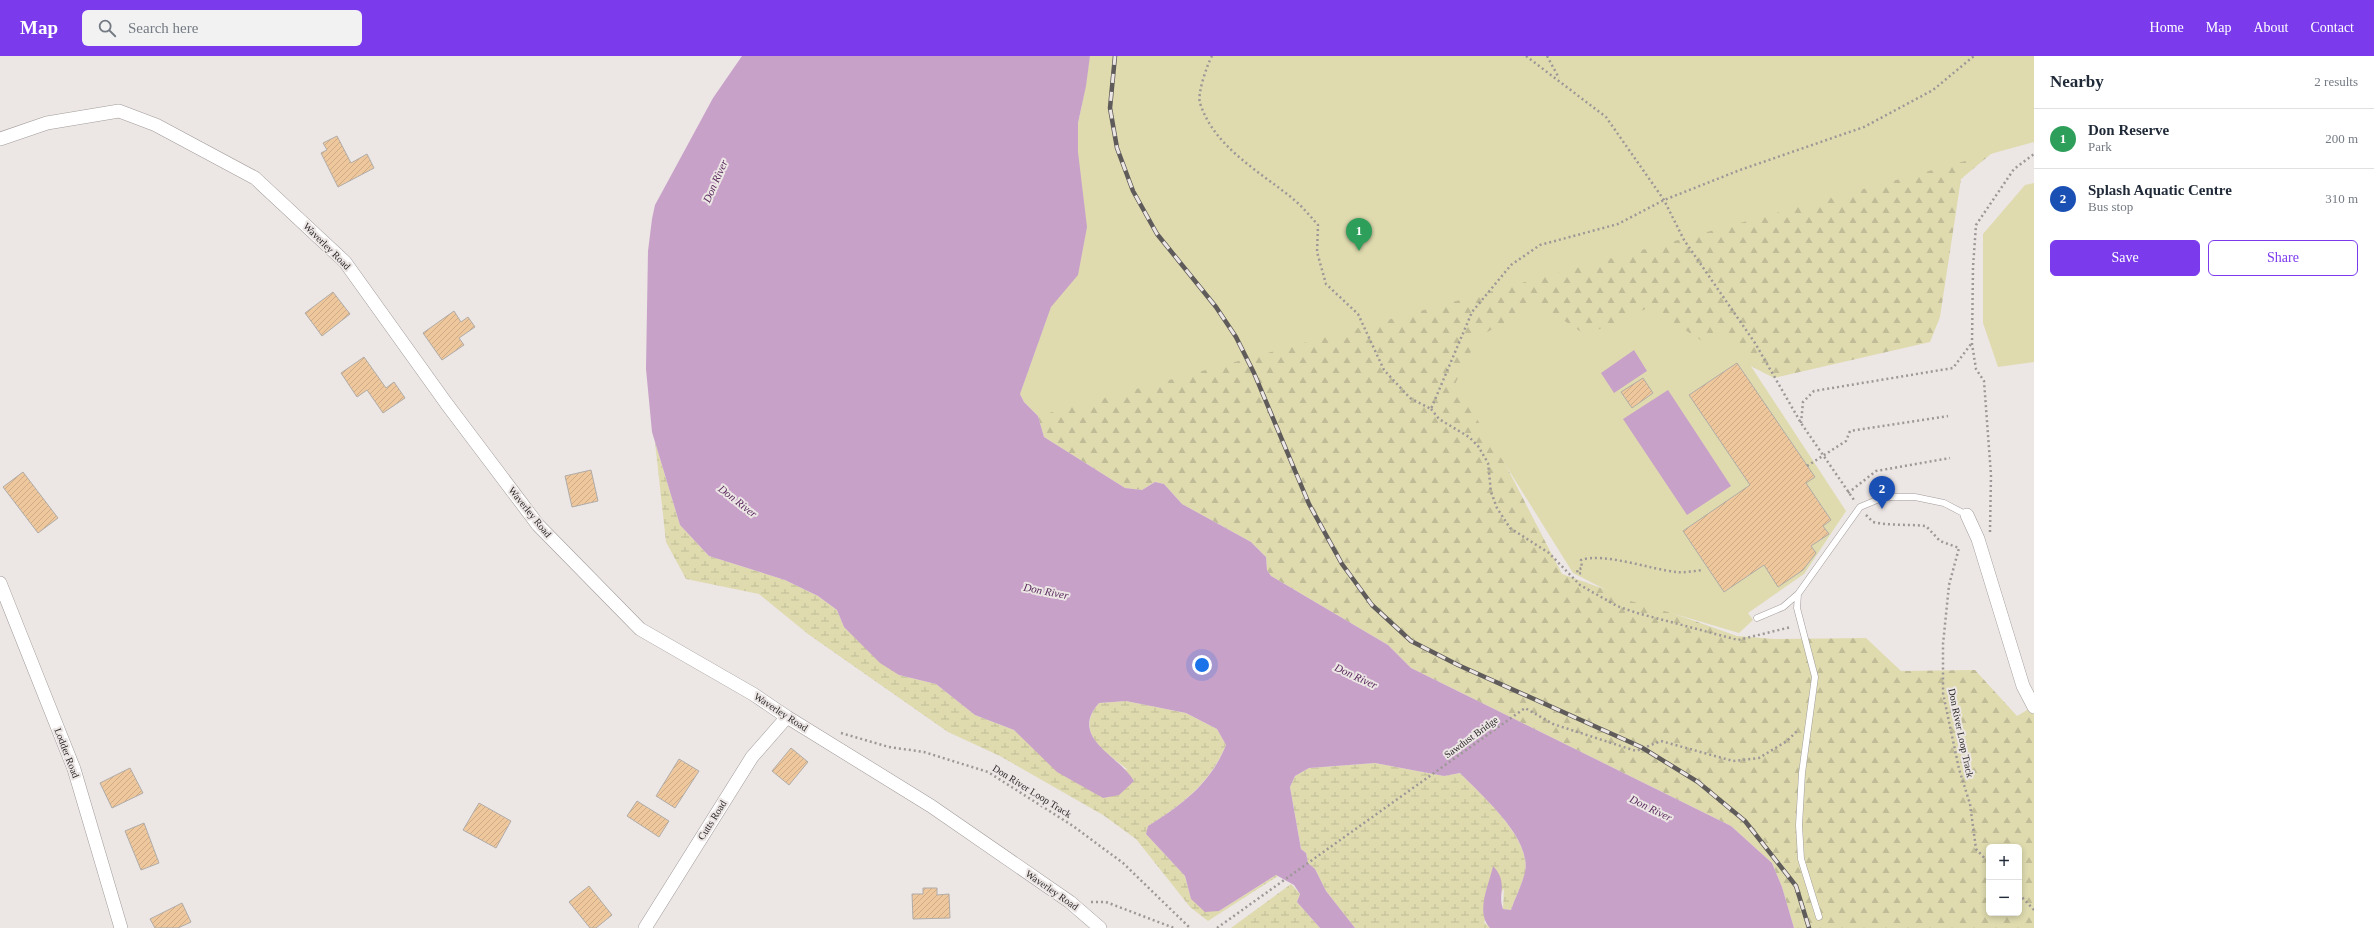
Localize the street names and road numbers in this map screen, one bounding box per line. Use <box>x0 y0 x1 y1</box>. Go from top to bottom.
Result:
street label: Waverley Road <box>301 220 353 272</box>
street label: Waverley Road <box>506 485 554 539</box>
street label: Don River Loop Track <box>1946 687 1976 779</box>
street label: Waverley Road <box>752 691 810 733</box>
street label: Sawdust Bridge <box>1442 714 1500 760</box>
street label: Lodder Road <box>52 727 82 779</box>
street label: Don River Loop Track <box>991 762 1073 820</box>
street label: Cutts Road <box>695 798 729 842</box>
street label: Waverley Road <box>1024 868 1080 912</box>

